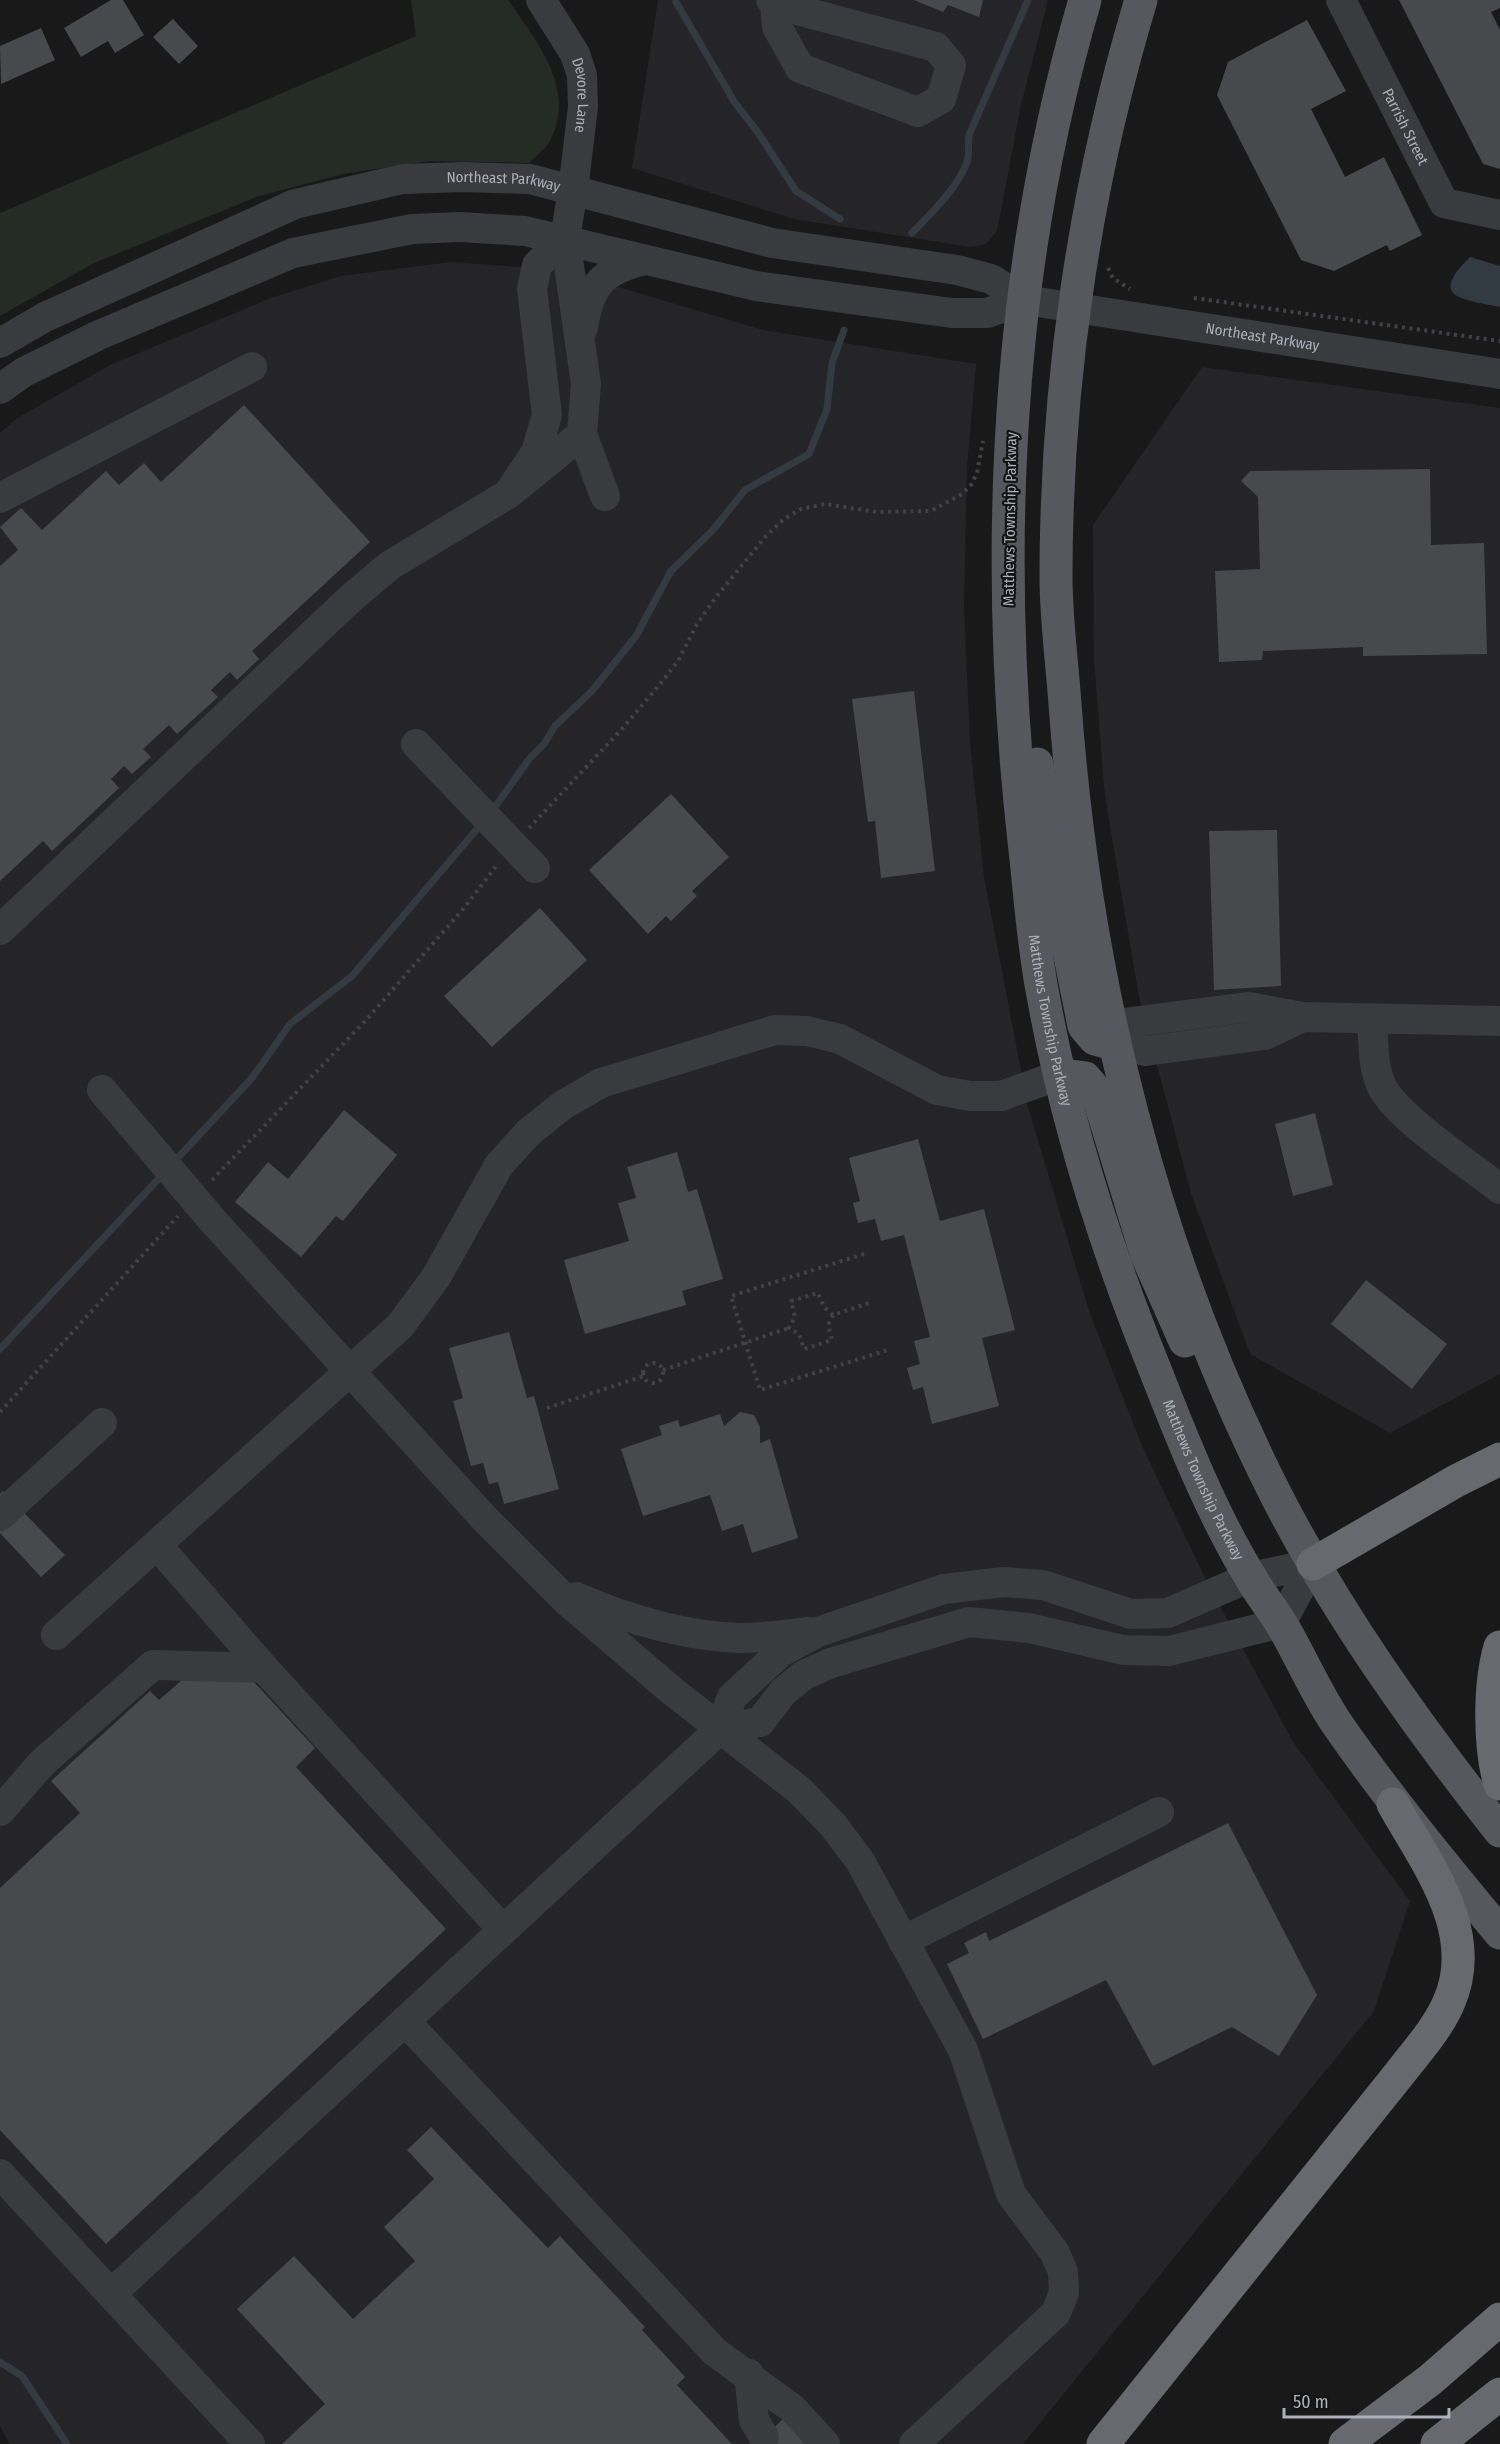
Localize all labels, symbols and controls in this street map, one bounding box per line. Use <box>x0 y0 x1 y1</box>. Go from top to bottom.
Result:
street label: Devore Lane <box>568 55 592 134</box>
street label: Parrish Street <box>1378 85 1432 168</box>
street label: Northeast Parkway <box>446 168 563 196</box>
street label: Northeast Parkway <box>1204 319 1321 355</box>
street label: Matthews Township Parkway <box>999 431 1021 606</box>
street label: Matthews Township Parkway <box>1025 933 1076 1108</box>
street label: Matthews Township Parkway <box>1159 1397 1248 1564</box>
scale bar <box>1284 2381 1449 2419</box>
text: 50 m <box>1293 2391 1329 2413</box>

